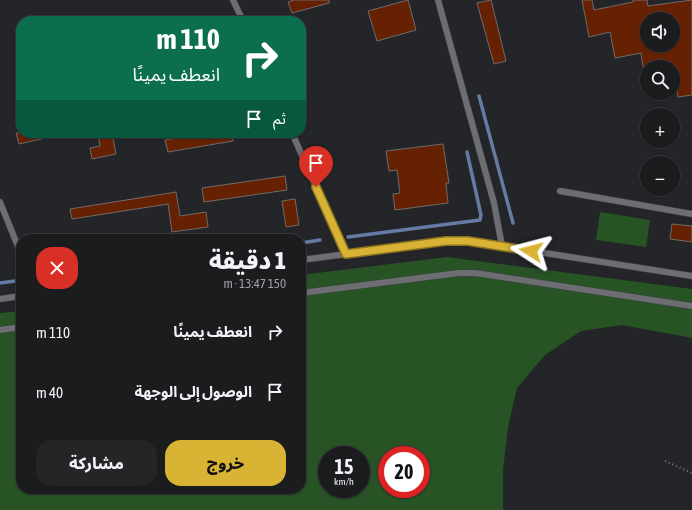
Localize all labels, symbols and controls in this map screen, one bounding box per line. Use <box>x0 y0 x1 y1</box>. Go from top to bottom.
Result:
map controls <box>640 12 680 196</box>
button: sound <box>640 12 680 52</box>
text: 110 m <box>157 23 220 55</box>
icon: right <box>234 32 286 84</box>
button: search <box>640 60 680 100</box>
text: انعطف يمينًا <box>133 64 220 85</box>
icon: arrive <box>243 108 265 130</box>
button: + <box>640 108 680 148</box>
text: ثم <box>273 110 286 127</box>
pin <box>299 146 333 187</box>
icon: arrive <box>305 152 327 174</box>
button: − <box>640 156 680 196</box>
position arrow <box>510 230 552 272</box>
button: close <box>36 247 78 289</box>
text: 1 دقيقة <box>209 247 286 274</box>
text: 150 m · 13:47 <box>223 276 286 291</box>
icon: right <box>264 321 286 343</box>
text: انعطف يمينًا <box>173 323 252 340</box>
text: 110 m <box>36 324 70 341</box>
icon: arrive <box>264 381 286 403</box>
text: الوصول إلى الوجهة <box>135 383 252 400</box>
text: 40 m <box>36 384 63 401</box>
button: مشاركة <box>36 440 157 486</box>
button: خروج <box>165 440 286 486</box>
speed limit sign: 20 <box>378 446 430 498</box>
text: 15 <box>335 455 353 478</box>
text: km/h <box>334 476 354 487</box>

